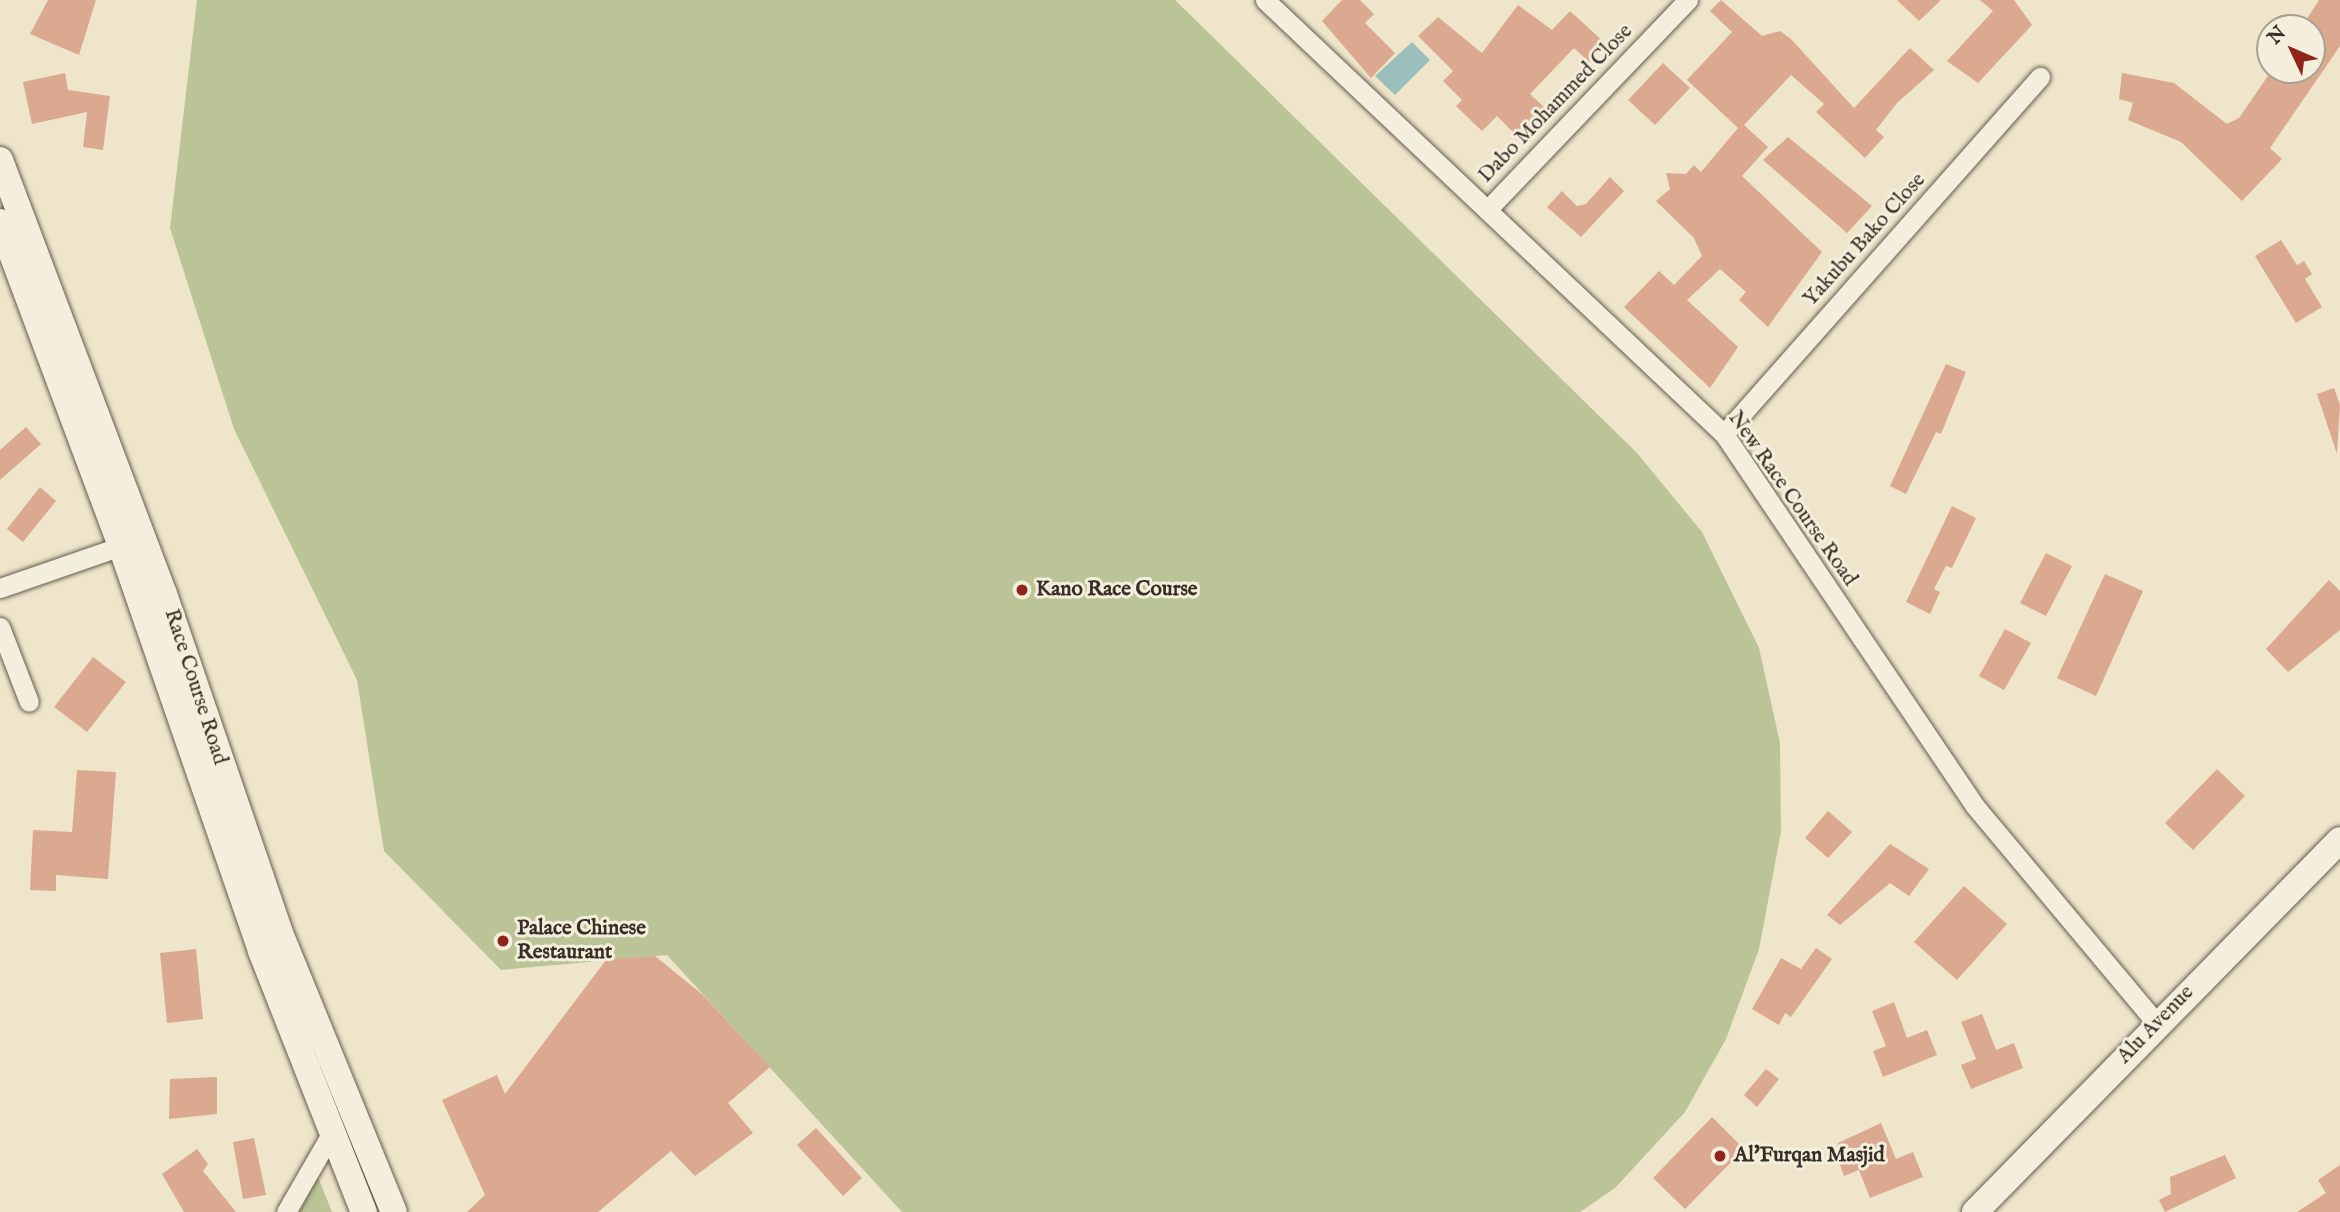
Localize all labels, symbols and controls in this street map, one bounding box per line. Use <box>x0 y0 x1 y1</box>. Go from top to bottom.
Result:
north arrow <box>2256 14 2326 84</box>
street label: Dabo Mohammed Close <box>1474 19 1638 189</box>
text: N <box>2263 22 2292 50</box>
street label: Yakubu Bako Close <box>1799 168 1931 312</box>
street label: New Race Course Road <box>1722 407 1862 591</box>
place label: Kano Race Course <box>1036 577 1197 603</box>
marker: Kano Race Course <box>1014 582 1030 598</box>
street label: Race Course Road <box>158 606 232 768</box>
place label: Palace Chinese Restaurant <box>517 916 646 966</box>
marker: Palace Chinese Restaurant <box>495 933 511 949</box>
street label: Alu Avenue <box>2112 980 2200 1070</box>
place label: Al'Furqan Masjid <box>1734 1143 1885 1169</box>
marker: Al'Furqan Masjid <box>1712 1148 1728 1164</box>

